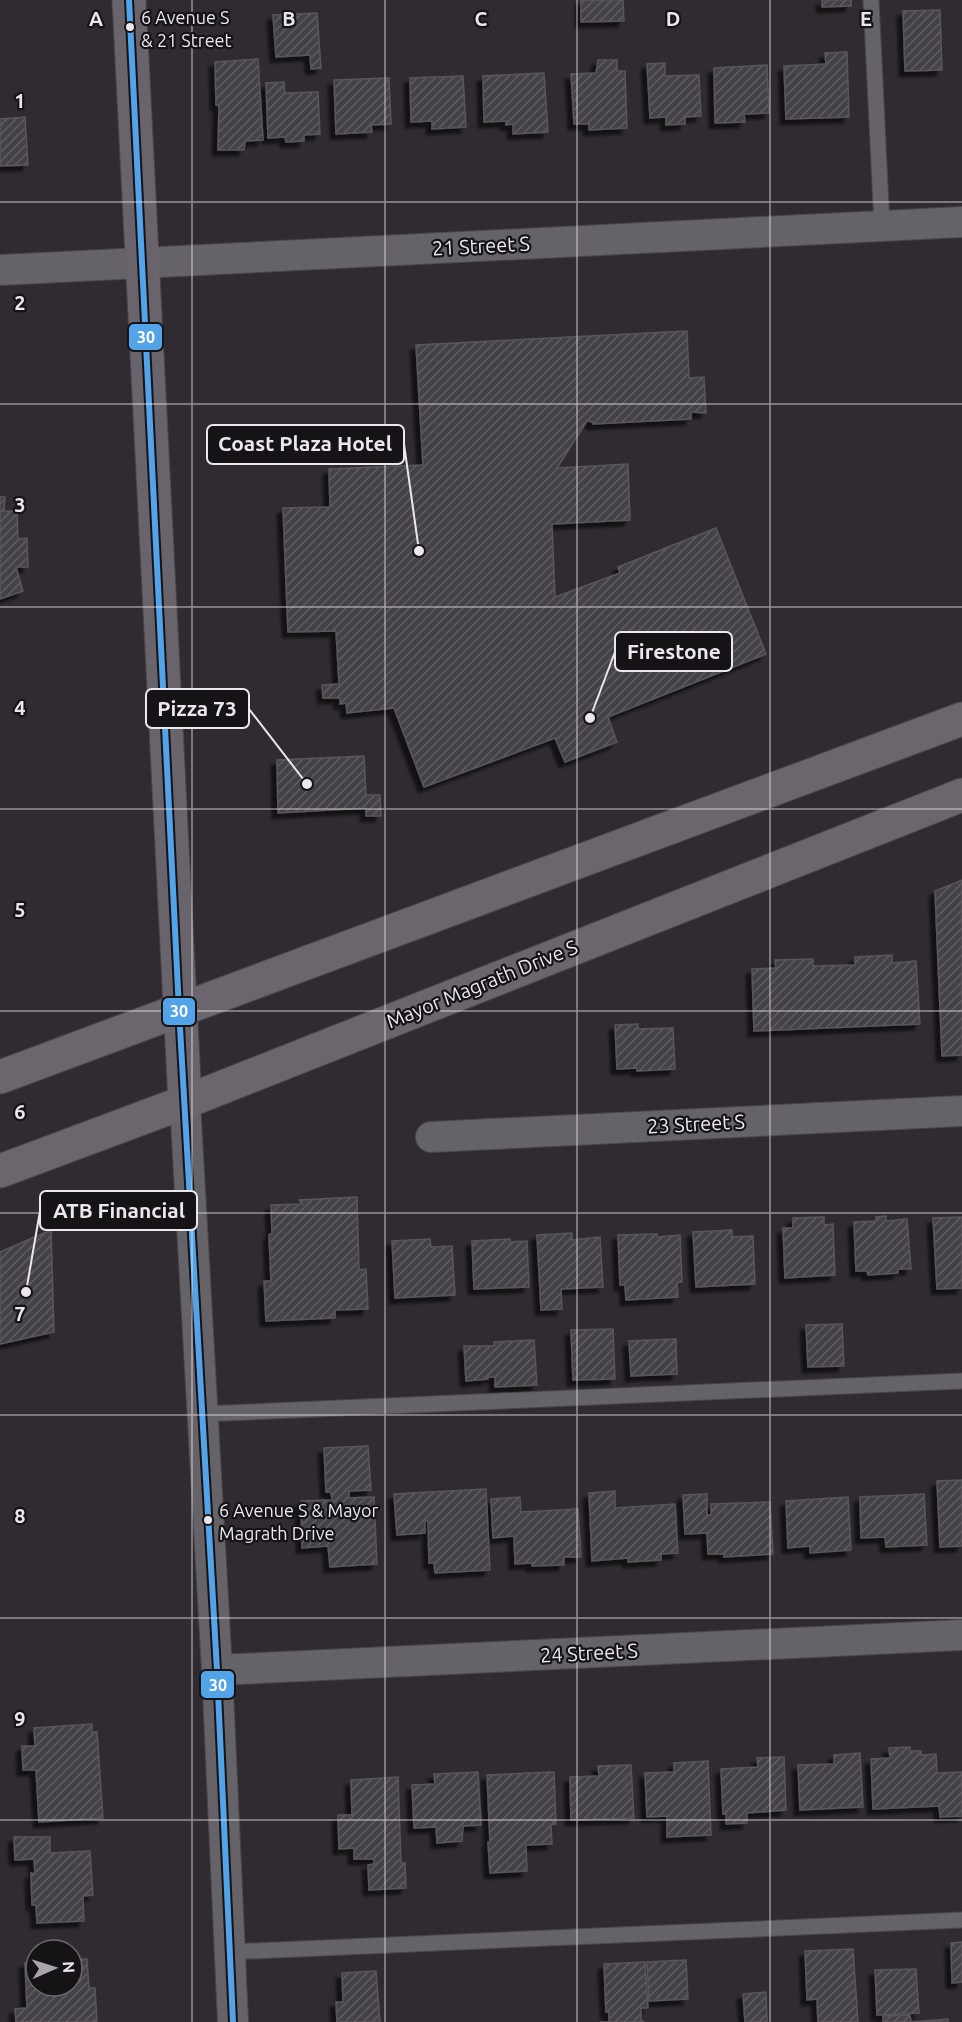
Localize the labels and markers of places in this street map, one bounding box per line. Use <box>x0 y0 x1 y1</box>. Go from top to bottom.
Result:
place label: 6 Avenue S & 21 Street <box>141 7 232 50</box>
marker: 6 Avenue S & 21 Street <box>124 21 136 33</box>
callout: Coast Plaza Hotel <box>207 425 404 464</box>
callout: Firestone <box>615 632 732 671</box>
callout: Pizza 73 <box>146 689 249 728</box>
callout: ATB Financial <box>40 1191 197 1230</box>
place label: 6 Avenue S & Mayor Magrath Drive <box>219 1500 379 1543</box>
marker: 6 Avenue S & Mayor Magrath Drive <box>202 1514 214 1526</box>

